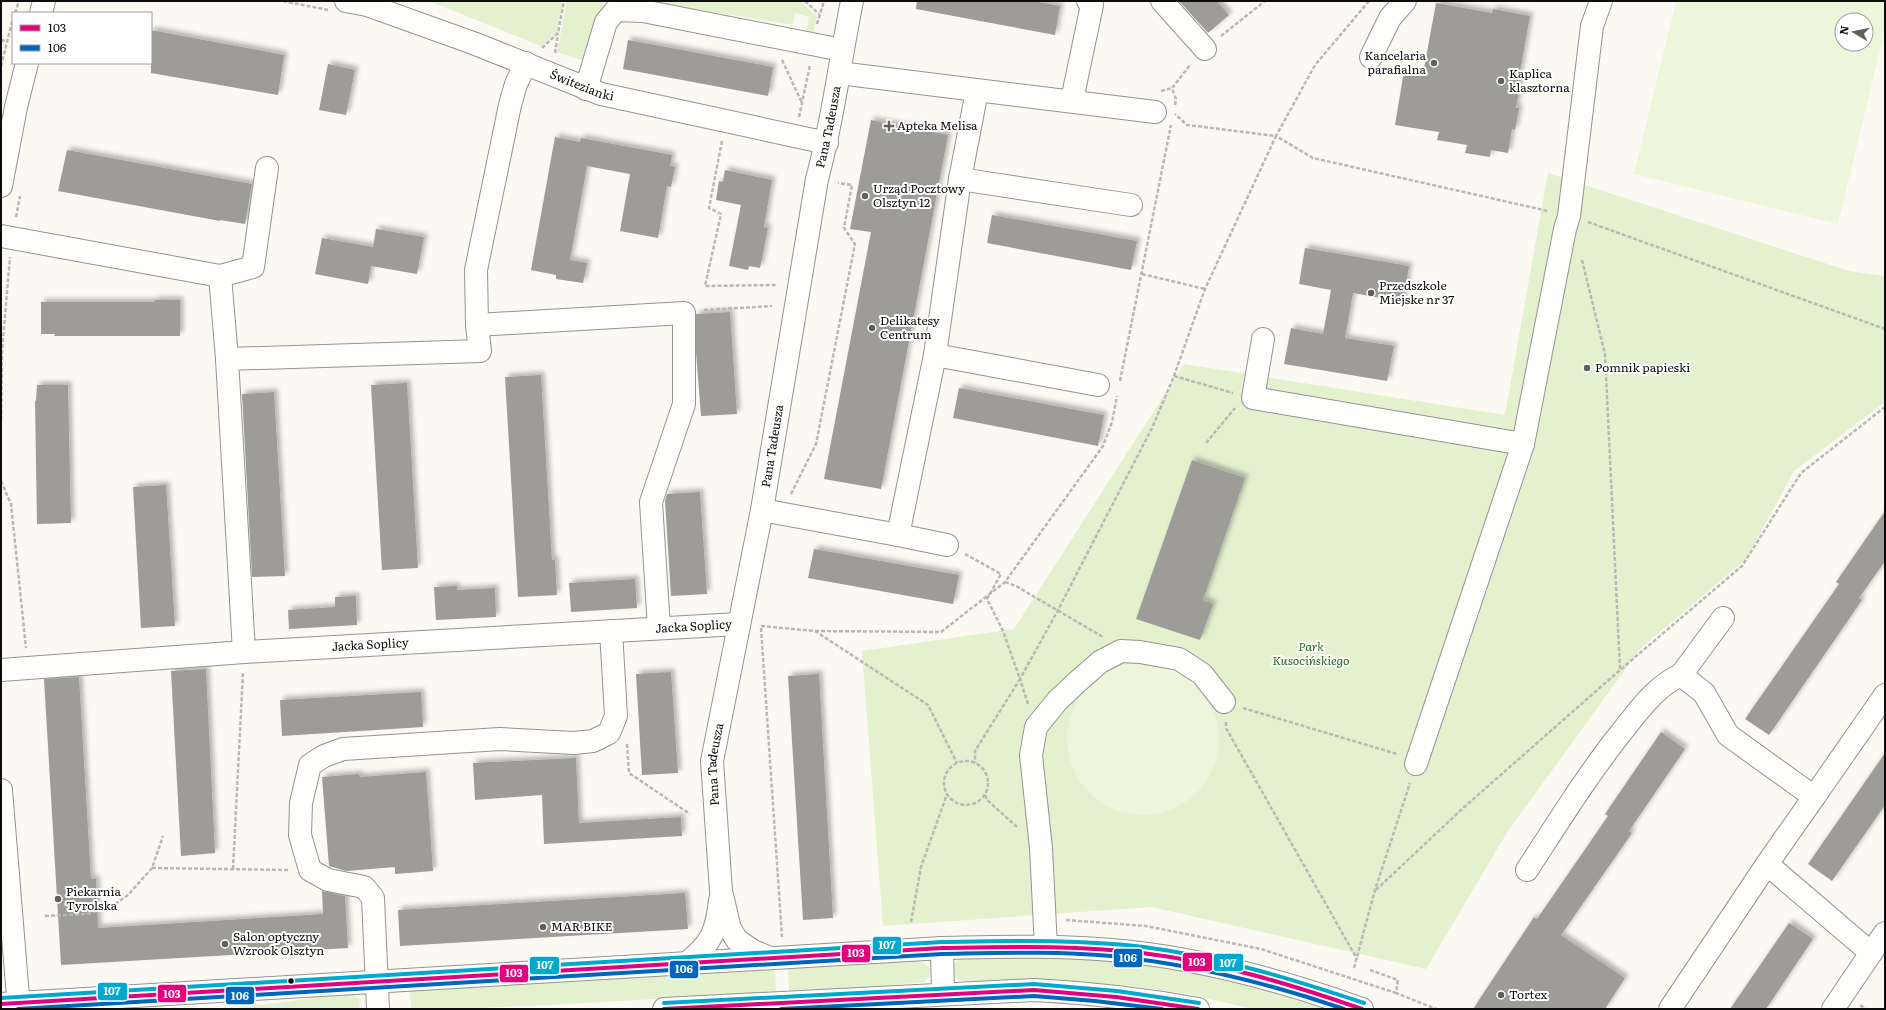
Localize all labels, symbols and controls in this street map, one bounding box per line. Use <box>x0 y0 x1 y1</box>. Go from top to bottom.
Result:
legend <box>12 12 152 64</box>
north arrow <box>1834 12 1874 52</box>
text: 103 <box>48 18 66 36</box>
text: N <box>1834 24 1852 36</box>
text: 106 <box>48 38 67 56</box>
place label: Kancelaria parafialna <box>1364 46 1427 78</box>
marker: Kancelaria parafialna <box>1429 58 1439 68</box>
place label: Kaplica klasztorna <box>1509 64 1570 96</box>
street label: Świtezianki <box>547 65 616 105</box>
marker: Kaplica klasztorna <box>1496 76 1506 86</box>
street label: Pana Tadeusza <box>810 84 845 170</box>
place label: Apteka Melisa <box>897 116 978 134</box>
marker: Apteka Melisa <box>884 121 894 131</box>
place label: Urząd Pocztowy Olsztyn 12 <box>873 179 965 211</box>
marker: Urząd Pocztowy Olsztyn 12 <box>860 191 870 201</box>
place label: Przedszkole Miejske nr 37 <box>1379 276 1454 308</box>
marker: Przedszkole Miejske nr 37 <box>1366 288 1376 298</box>
place label: Delikatesy Centrum <box>880 311 940 343</box>
marker: Delikatesy Centrum <box>867 323 877 333</box>
place label: Pomnik papieski <box>1595 358 1690 376</box>
marker: Pomnik papieski <box>1582 363 1592 373</box>
street label: Pana Tadeusza <box>756 403 787 489</box>
street label: Jacka Soplicy <box>655 614 733 637</box>
street label: Jacka Soplicy <box>331 633 409 655</box>
park label: Park Kusocińskiego <box>1273 637 1349 669</box>
street label: Pana Tadeusza <box>702 721 727 807</box>
place label: Piekarnia Tyrolska <box>66 882 122 914</box>
marker: Piekarnia Tyrolska <box>53 894 63 904</box>
place label: MAR BIKE <box>551 917 613 935</box>
marker: MAR BIKE <box>538 922 548 932</box>
place label: Salon optyczny Wzrook Olsztyn <box>233 927 324 959</box>
line badge: 107 <box>872 936 902 955</box>
text: 107 <box>878 936 896 952</box>
marker: Salon optyczny Wzrook Olsztyn <box>220 939 230 949</box>
line badge: 103 <box>841 944 871 963</box>
text: 103 <box>847 944 865 960</box>
line badge: 106 <box>1113 948 1143 968</box>
text: 106 <box>1119 949 1137 965</box>
line badge: 103 <box>1182 952 1213 972</box>
text: 103 <box>1188 953 1206 969</box>
line badge: 107 <box>1213 953 1244 972</box>
text: 107 <box>1219 954 1237 970</box>
line badge: 107 <box>529 956 560 975</box>
text: 107 <box>536 956 554 972</box>
line badge: 106 <box>669 960 699 979</box>
text: 106 <box>675 960 693 976</box>
line badge: 103 <box>499 964 529 983</box>
text: 103 <box>505 964 523 980</box>
unlabelled marker <box>286 976 296 986</box>
line badge: 107 <box>97 982 128 1001</box>
text: 107 <box>103 982 121 998</box>
line badge: 103 <box>157 984 187 1003</box>
text: 103 <box>163 985 181 1001</box>
place label: Tortex <box>1509 985 1548 1003</box>
line badge: 106 <box>225 986 255 1005</box>
text: 106 <box>231 987 249 1003</box>
marker: Tortex <box>1496 990 1506 1000</box>

